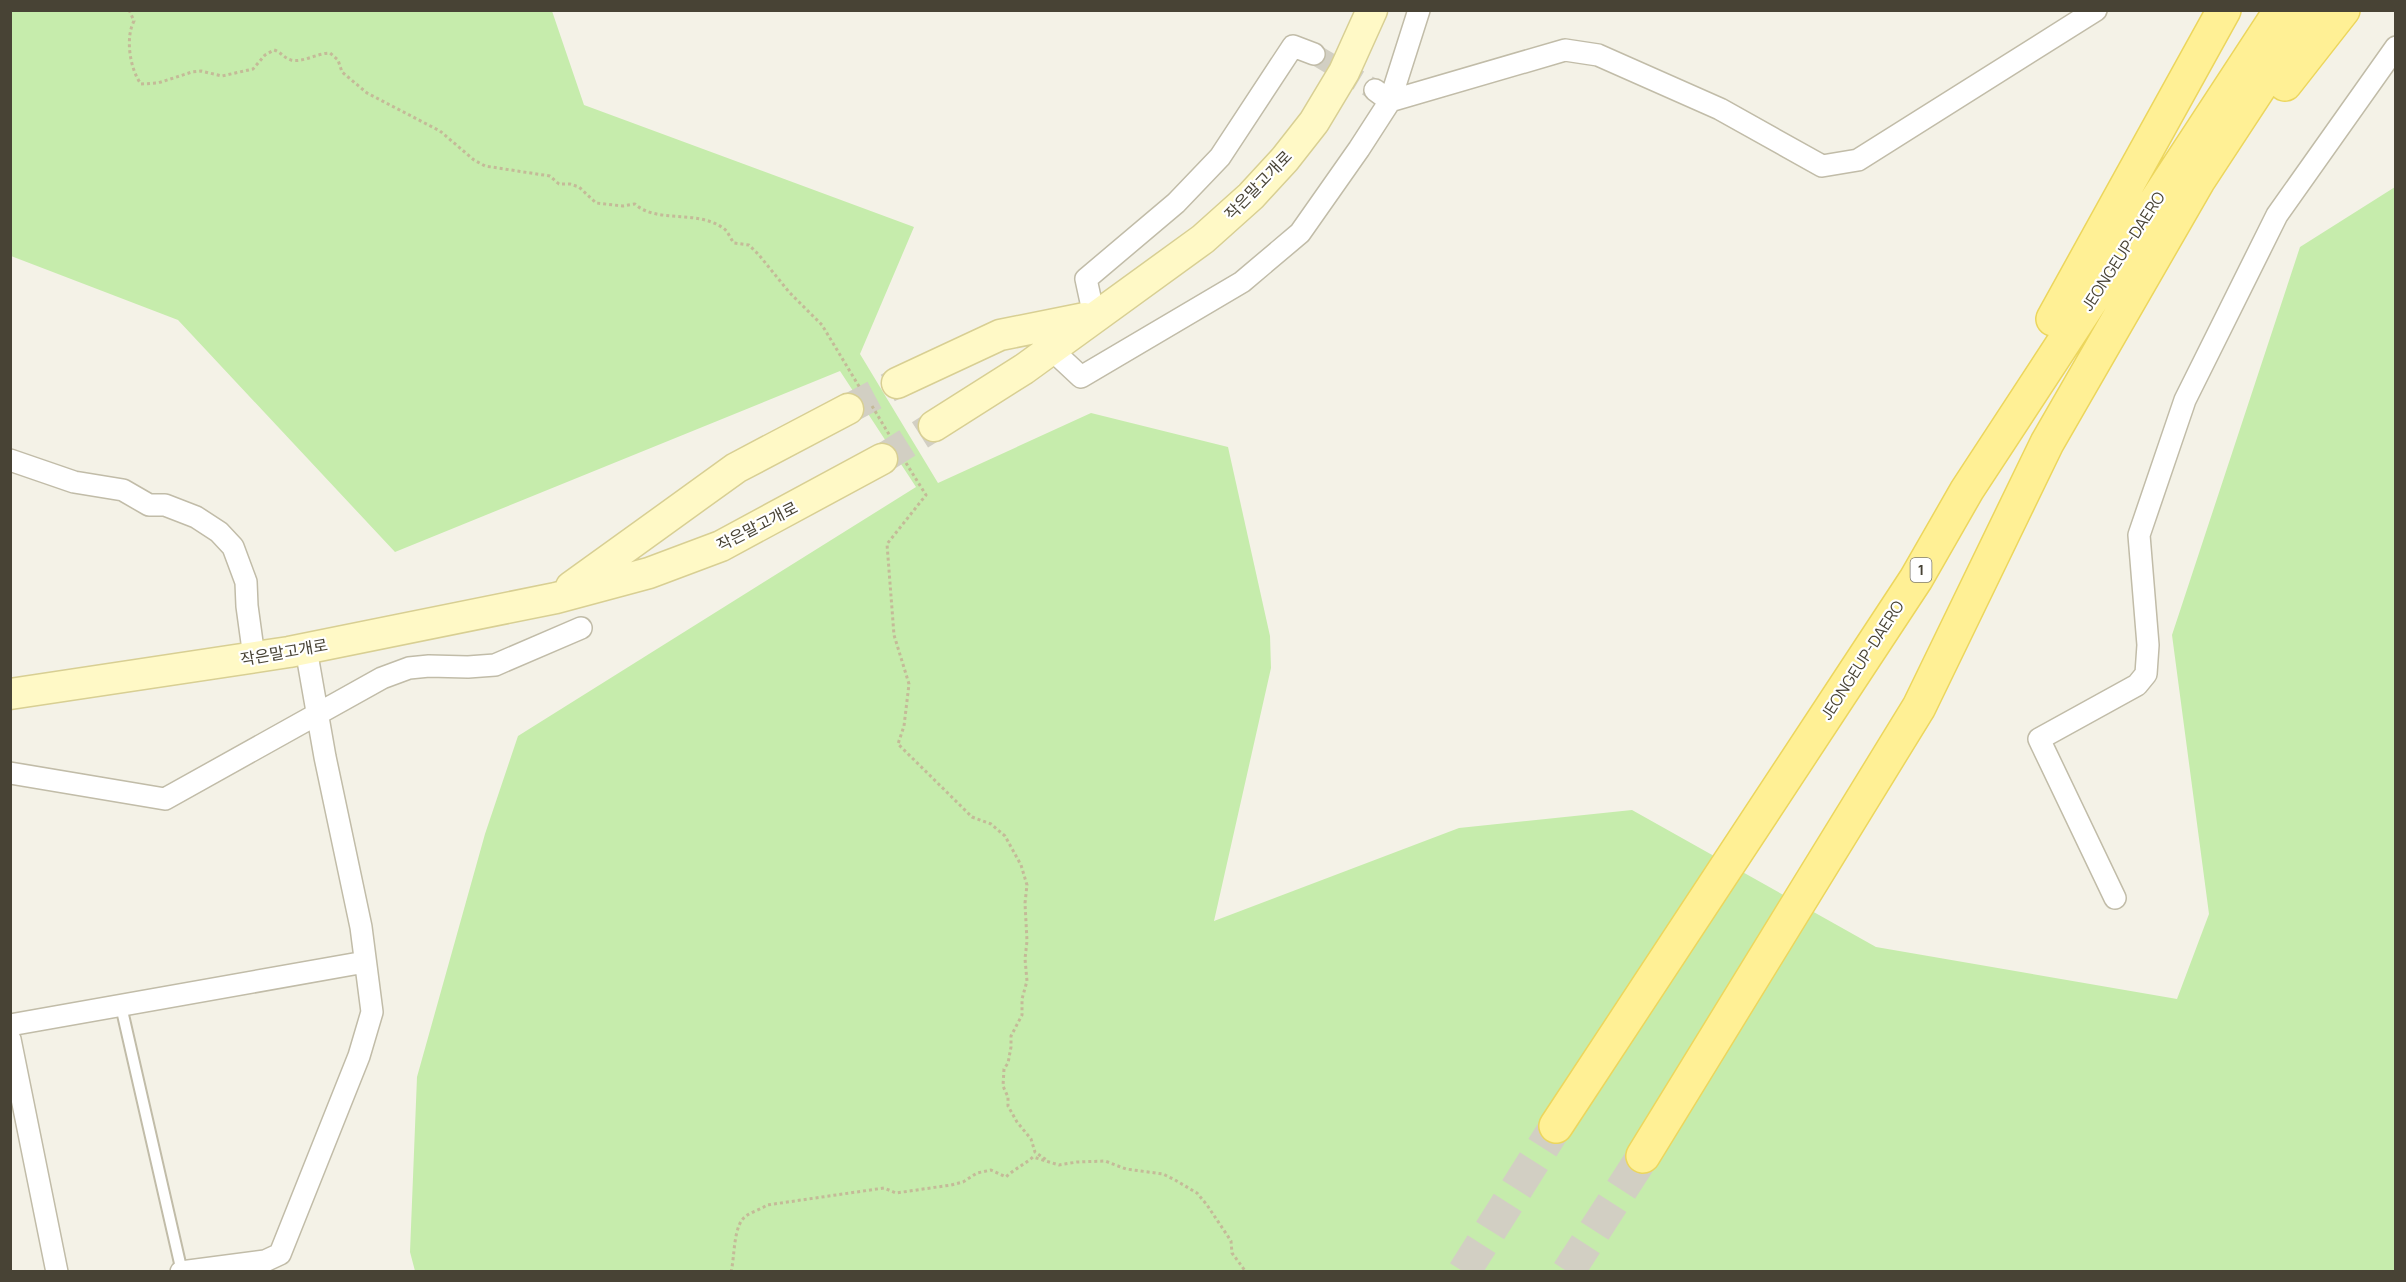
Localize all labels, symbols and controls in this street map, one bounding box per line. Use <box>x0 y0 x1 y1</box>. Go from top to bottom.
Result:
street label: 작은말고개로 <box>1219 145 1297 224</box>
street label: JEONGEUP-DAERO <box>2076 187 2170 315</box>
street label: 작은말고개로 <box>713 496 802 556</box>
road number: 1 <box>1910 558 1932 582</box>
street label: JEONGEUP-DAERO <box>1815 596 1909 724</box>
street label: 작은말고개로 <box>239 633 330 671</box>

